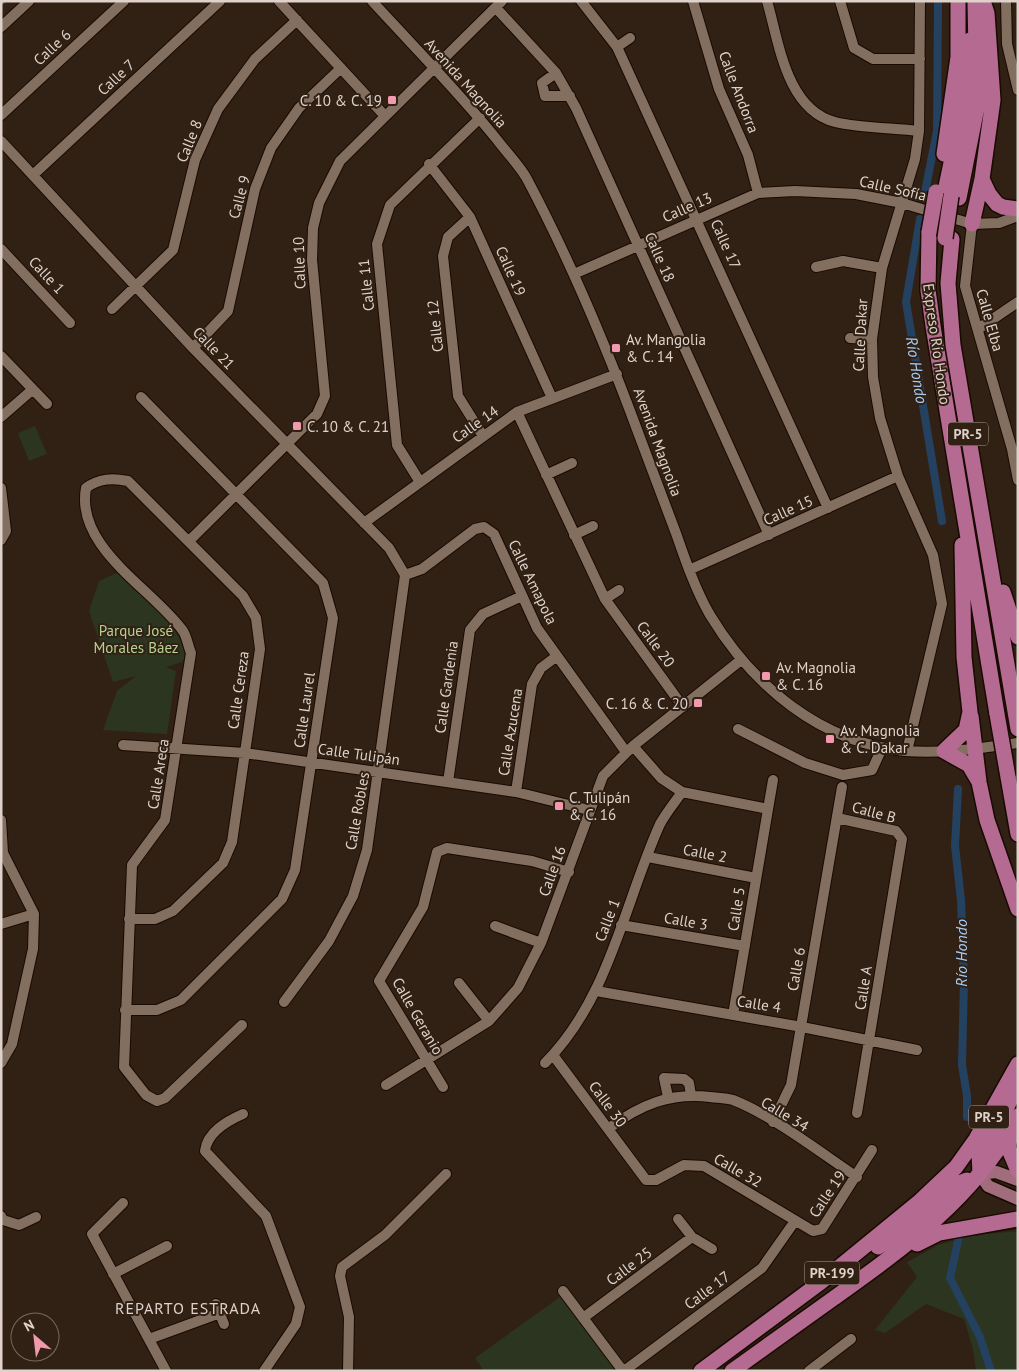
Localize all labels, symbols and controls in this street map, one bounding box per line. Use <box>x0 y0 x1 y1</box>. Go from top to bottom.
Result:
street label: Calle 6 <box>29 25 75 69</box>
street label: Avenida Magnolia <box>421 34 511 132</box>
street label: Calle Andorra <box>715 48 763 136</box>
street label: Calle 7 <box>93 55 139 99</box>
place label: C. 10 & C. 19 <box>300 91 382 110</box>
marker: C. 10 & C. 19 <box>386 94 398 106</box>
street label: Calle 8 <box>172 117 206 165</box>
street label: Calle Sofía <box>858 171 928 205</box>
street label: Calle 9 <box>224 173 254 221</box>
street label: Calle 13 <box>659 188 715 226</box>
street label: Calle 17 <box>707 216 745 272</box>
street label: Calle 18 <box>641 229 679 285</box>
street label: Calle 10 <box>289 236 309 290</box>
street label: Calle 19 <box>492 243 530 299</box>
street label: Calle 1 <box>25 252 69 298</box>
street label: Calle 11 <box>354 258 378 312</box>
street label: Expreso Río Hondo <box>919 282 955 406</box>
street label: Calle Elba <box>972 287 1008 353</box>
street label: Calle Dakar <box>849 298 871 372</box>
street label: Calle 12 <box>423 299 447 353</box>
street label: Calle 21 <box>189 323 239 373</box>
place label: Av. Mangolia & C. 14 <box>626 330 706 366</box>
water label: Río Hondo <box>902 335 932 405</box>
marker: Av. Mangolia & C. 14 <box>610 342 622 354</box>
street label: Avenida Magnolia <box>630 385 686 499</box>
street label: Calle 14 <box>448 401 502 447</box>
place label: C. 10 & C. 21 <box>307 417 389 436</box>
marker: C. 10 & C. 21 <box>291 420 303 432</box>
road number: PR-5 <box>948 422 988 446</box>
street label: Calle 15 <box>760 491 816 529</box>
street label: Calle Amapola <box>504 536 562 628</box>
street label: Calle 20 <box>633 617 679 671</box>
park label: Parque José Morales Báez <box>93 621 179 657</box>
street label: Calle Gardenia <box>430 640 462 734</box>
street label: Calle Cereza <box>223 650 253 730</box>
place label: Av. Magnolia & C. 16 <box>776 658 856 694</box>
street label: Calle Laurel <box>289 670 319 749</box>
marker: Av. Magnolia & C. 16 <box>760 670 772 682</box>
street label: Calle Azucena <box>494 687 526 777</box>
place label: C. 16 & C. 20 <box>606 694 688 713</box>
marker: C. 16 & C. 20 <box>692 697 704 709</box>
place label: Av. Magnolia & C. Dakar <box>840 721 920 757</box>
marker: Av. Magnolia & C. Dakar <box>824 733 836 745</box>
street label: Calle Areca <box>143 737 173 811</box>
street label: Calle Tulipán <box>317 739 401 769</box>
street label: Calle Robles <box>341 771 373 851</box>
place label: C. Tulipán & C. 16 <box>569 788 630 824</box>
street label: Calle B <box>850 797 898 827</box>
marker: C. Tulipán & C. 16 <box>553 800 565 812</box>
street label: Calle 2 <box>681 839 729 867</box>
street label: Calle 16 <box>534 843 570 899</box>
street label: Calle 5 <box>723 886 749 932</box>
street label: Calle 1 <box>590 896 624 944</box>
street label: Calle 3 <box>663 908 709 934</box>
water label: Río Hondo <box>951 919 971 987</box>
street label: Calle 6 <box>783 946 809 992</box>
street label: Calle A <box>850 964 876 1011</box>
street label: Calle Geranio <box>388 974 448 1058</box>
street label: Calle 4 <box>736 991 782 1017</box>
street label: Calle 30 <box>585 1077 631 1131</box>
street label: Calle 34 <box>758 1092 812 1136</box>
road number: PR-5 <box>969 1106 1009 1128</box>
street label: Calle 32 <box>711 1149 765 1191</box>
street label: Calle 19 <box>804 1167 850 1221</box>
street label: Calle 25 <box>602 1243 656 1289</box>
road number: PR-199 <box>804 1262 860 1284</box>
street label: Calle 17 <box>680 1267 734 1313</box>
district label: REPARTO ESTRADA <box>115 1298 261 1318</box>
north arrow <box>10 1312 60 1362</box>
text: N <box>21 1315 37 1336</box>

